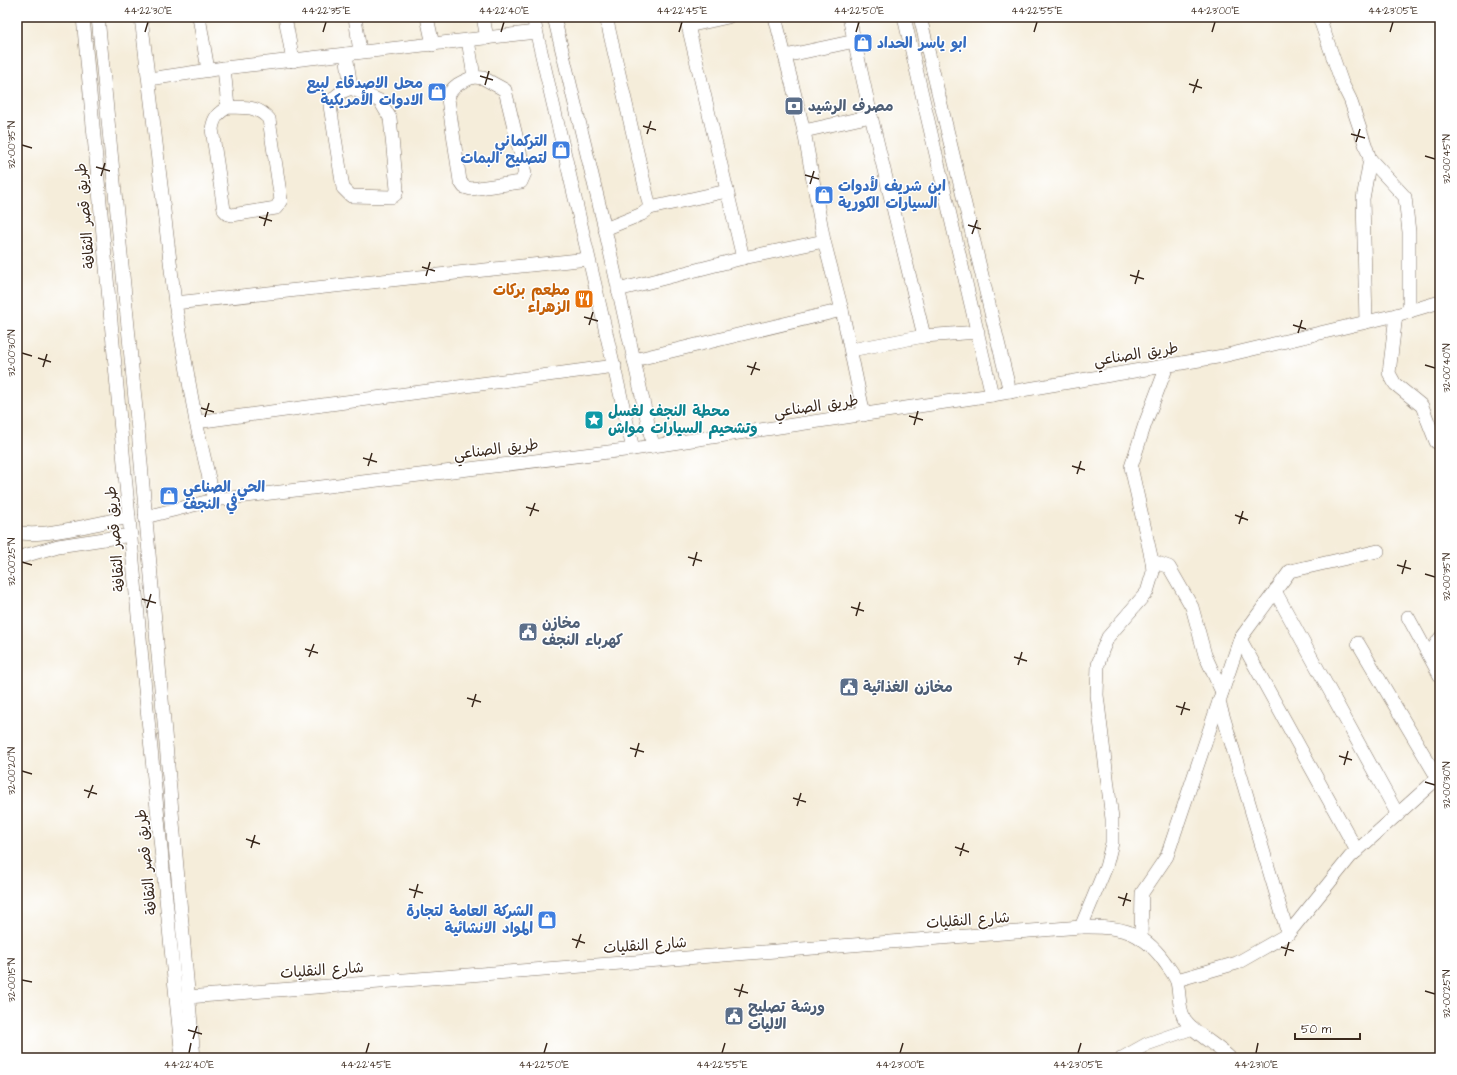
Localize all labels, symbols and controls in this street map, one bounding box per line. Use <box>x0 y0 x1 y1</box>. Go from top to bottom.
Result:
text: 44°22'30"E <box>124 4 172 18</box>
text: 44°22'35"E <box>301 4 351 18</box>
text: 44°22'40"E <box>479 4 529 18</box>
text: 44°22'45"E <box>656 4 708 18</box>
text: 44°22'50"E <box>834 4 884 18</box>
text: 44°22'55"E <box>1011 4 1063 18</box>
text: 44°23'00"E <box>1190 4 1240 18</box>
text: 44°23'05"E <box>1368 4 1418 18</box>
shop icon: ابو ياسر الحداد <box>852 32 874 54</box>
place label: ابو ياسر الحداد <box>877 33 967 54</box>
place label: محل الاصدقاء لبيع الادوات الأمريكية <box>306 73 423 111</box>
shop icon: محل الاصدقاء لبيع الادوات الأمريكية <box>426 81 448 103</box>
bank icon: مصرف الرشيد <box>783 95 805 117</box>
place label: مصرف الرشيد <box>808 96 894 117</box>
text: 32°00'35"N <box>5 121 19 169</box>
place label: التركماني لتصليح البمات <box>460 131 547 169</box>
text: 32°00'45"N <box>1440 134 1454 184</box>
shop icon: التركماني لتصليح البمات <box>550 139 572 161</box>
street label: طريق قصر الثقافة <box>70 162 101 270</box>
place label: ابن شريف لأدوات السيارات الكورية <box>838 175 946 214</box>
shop icon: ابن شريف لأدوات السيارات الكورية <box>813 184 835 206</box>
place label: مطعم بركات الزهراء <box>493 280 570 318</box>
restaurant icon: مطعم بركات الزهراء <box>573 288 595 310</box>
text: 32°00'30"N <box>5 329 19 377</box>
street label: طريق الصناعي <box>1092 337 1180 374</box>
text: 32°00'40"N <box>1440 344 1454 393</box>
street label: طريق الصناعي <box>772 390 860 425</box>
place label: محطة النجف لغسل وتشحيم السيارات مواش <box>608 401 758 439</box>
place icon: محطة النجف لغسل وتشحيم السيارات مواش <box>583 409 605 431</box>
street label: طريق الصناعي <box>452 434 540 467</box>
place label: الحي الصناعي في النجف <box>183 477 265 515</box>
street label: طريق قصر الثقافة <box>100 485 131 593</box>
shop icon: الحي الصناعي في النجف <box>158 485 180 507</box>
text: 32°00'25"N <box>5 538 19 586</box>
text: 32°00'35"N <box>1440 553 1454 601</box>
place label: مخازن كهرباء النجف <box>542 613 623 651</box>
public building icon: مخازن كهرباء النجف <box>517 621 539 643</box>
public building icon: مخازن الغذائية <box>838 676 860 698</box>
place label: مخازن الغذائية <box>863 677 953 698</box>
text: 32°00'20"N <box>5 747 19 795</box>
text: 32°00'30"N <box>1440 761 1454 809</box>
street label: طريق قصر الثقافة <box>130 808 163 916</box>
place label: الشركة العامة لتجارة المواد الانشائية <box>406 901 533 939</box>
street label: شارع النقليات <box>925 907 1011 934</box>
shop icon: الشركة العامة لتجارة المواد الانشائية <box>536 909 558 931</box>
street label: شارع النقليات <box>602 932 688 959</box>
street label: شارع النقليات <box>279 957 365 984</box>
text: 32°00'15"N <box>5 958 19 1002</box>
text: 32°00'25"N <box>1440 970 1454 1018</box>
place label: ورشة تصليح الاليات <box>748 997 825 1035</box>
public building icon: ورشة تصليح الاليات <box>723 1005 745 1027</box>
scale bar <box>1295 1015 1360 1041</box>
text: 50 m <box>1301 1021 1332 1038</box>
text: 44°22'40"E <box>164 1058 214 1072</box>
text: 44°22'45"E <box>340 1058 392 1072</box>
text: 44°22'50"E <box>519 1058 569 1072</box>
text: 44°22'55"E <box>696 1058 748 1072</box>
text: 44°23'00"E <box>875 1058 925 1072</box>
text: 44°23'05"E <box>1053 1058 1103 1072</box>
text: 44°23'10"E <box>1234 1058 1278 1072</box>

